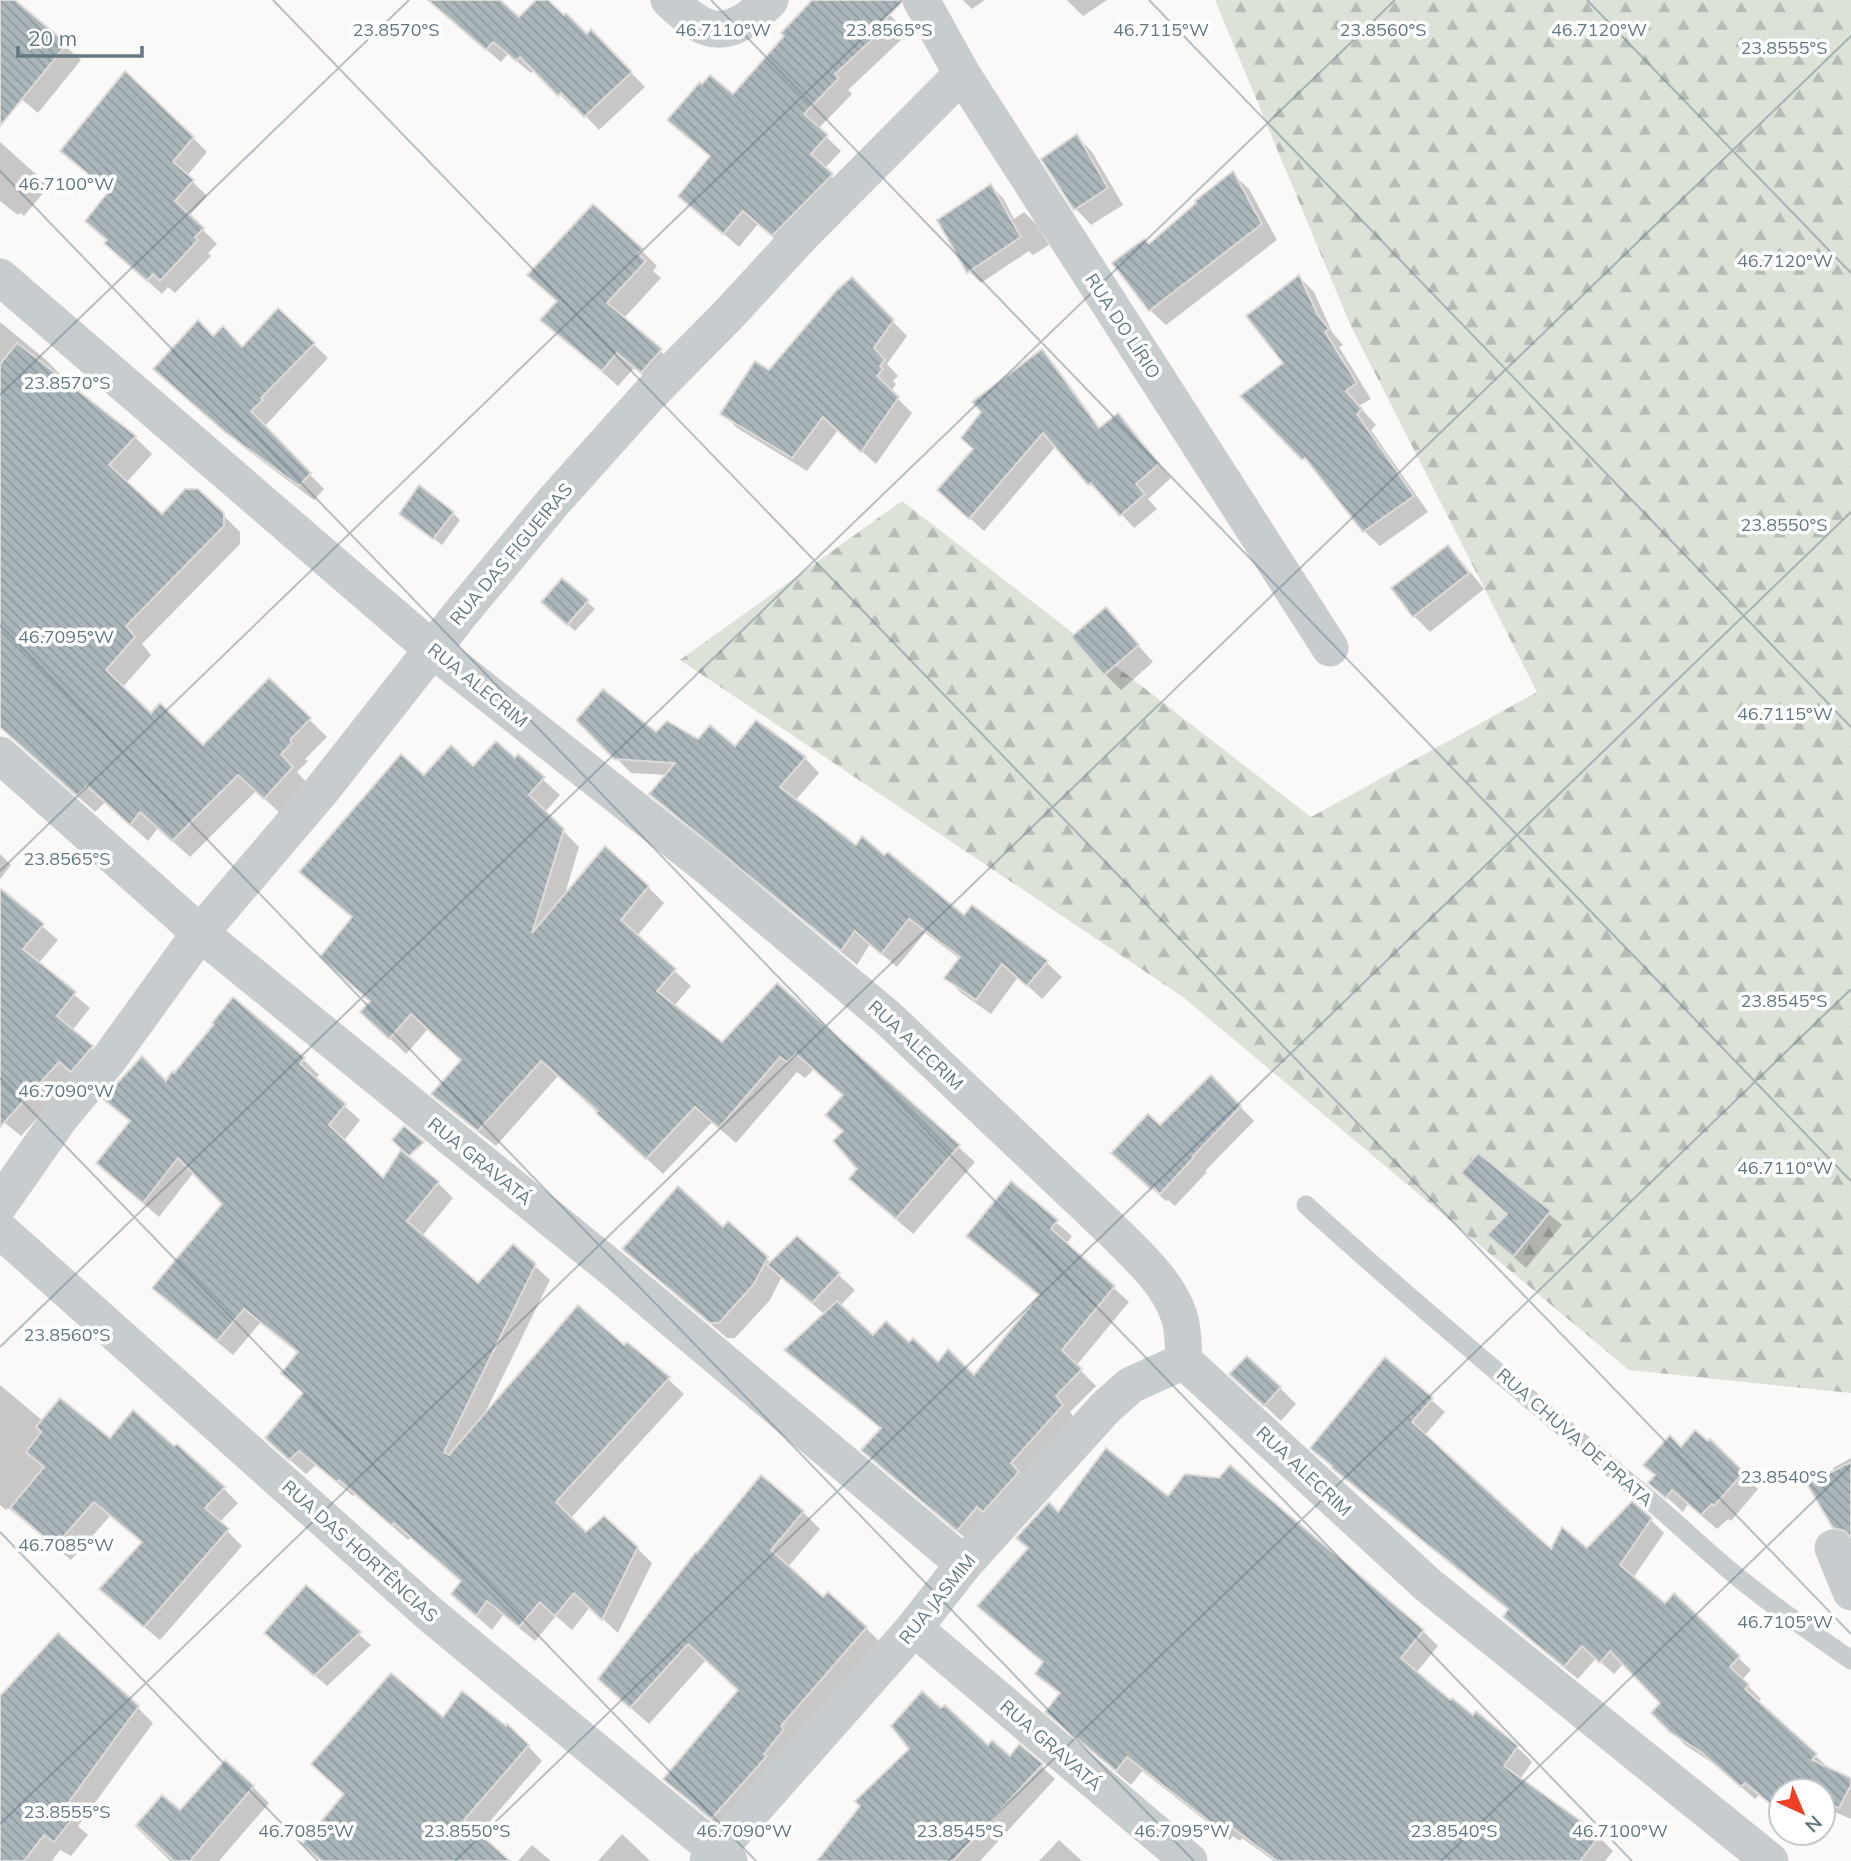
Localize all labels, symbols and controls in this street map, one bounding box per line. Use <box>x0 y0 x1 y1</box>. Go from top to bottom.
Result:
scale bar <box>18 14 142 58</box>
text: 23.8570°S <box>353 18 439 41</box>
text: 46.7110°W <box>675 18 771 41</box>
text: 23.8565°S <box>846 18 932 41</box>
text: 46.7115°W <box>1113 18 1209 41</box>
text: 23.8560°S <box>1340 18 1426 41</box>
text: 46.7120°W <box>1551 18 1647 41</box>
text: 20 m <box>28 25 77 51</box>
text: 23.8555°S <box>1741 36 1827 59</box>
text: 46.7100°W <box>18 172 114 195</box>
text: 46.7120°W <box>1737 249 1833 272</box>
street label: RUA DO LÍRIO <box>1080 269 1166 383</box>
text: 23.8570°S <box>24 371 110 394</box>
street label: RUA DAS FIGUEIRAS <box>445 478 577 630</box>
text: 23.8550°S <box>1741 513 1827 536</box>
text: 46.7095°W <box>18 625 114 648</box>
street label: RUA ALECRIM <box>423 638 533 732</box>
text: 46.7115°W <box>1737 702 1833 725</box>
text: 23.8565°S <box>24 847 110 870</box>
text: 23.8545°S <box>1741 989 1827 1012</box>
street label: RUA ALECRIM <box>864 995 968 1095</box>
text: 46.7090°W <box>18 1079 114 1102</box>
street label: RUA GRAVATÁ <box>423 1112 537 1210</box>
text: 46.7110°W <box>1737 1156 1833 1179</box>
text: 23.8560°S <box>24 1323 110 1346</box>
street label: RUA CHUVA DE PRATA <box>1492 1363 1658 1511</box>
street label: RUA ALECRIM <box>1252 1421 1356 1521</box>
text: 23.8540°S <box>1741 1465 1827 1488</box>
street label: RUA DAS HORTÊNCIAS <box>277 1475 443 1627</box>
text: 46.7085°W <box>18 1533 114 1556</box>
street label: RUA JASMIM <box>894 1549 980 1649</box>
text: 46.7105°W <box>1737 1610 1833 1633</box>
street label: RUA GRAVATÁ <box>995 1695 1107 1795</box>
north arrow <box>1767 1777 1837 1847</box>
text: 23.8555°S <box>24 1800 110 1823</box>
text: N <box>1800 1811 1827 1838</box>
text: 46.7085°W <box>258 1819 354 1842</box>
text: 23.8550°S <box>424 1819 510 1842</box>
text: 46.7090°W <box>696 1819 792 1842</box>
text: 23.8545°S <box>917 1819 1003 1842</box>
text: 46.7095°W <box>1134 1819 1230 1842</box>
text: 23.8540°S <box>1411 1819 1497 1842</box>
text: 46.7100°W <box>1572 1819 1668 1842</box>

